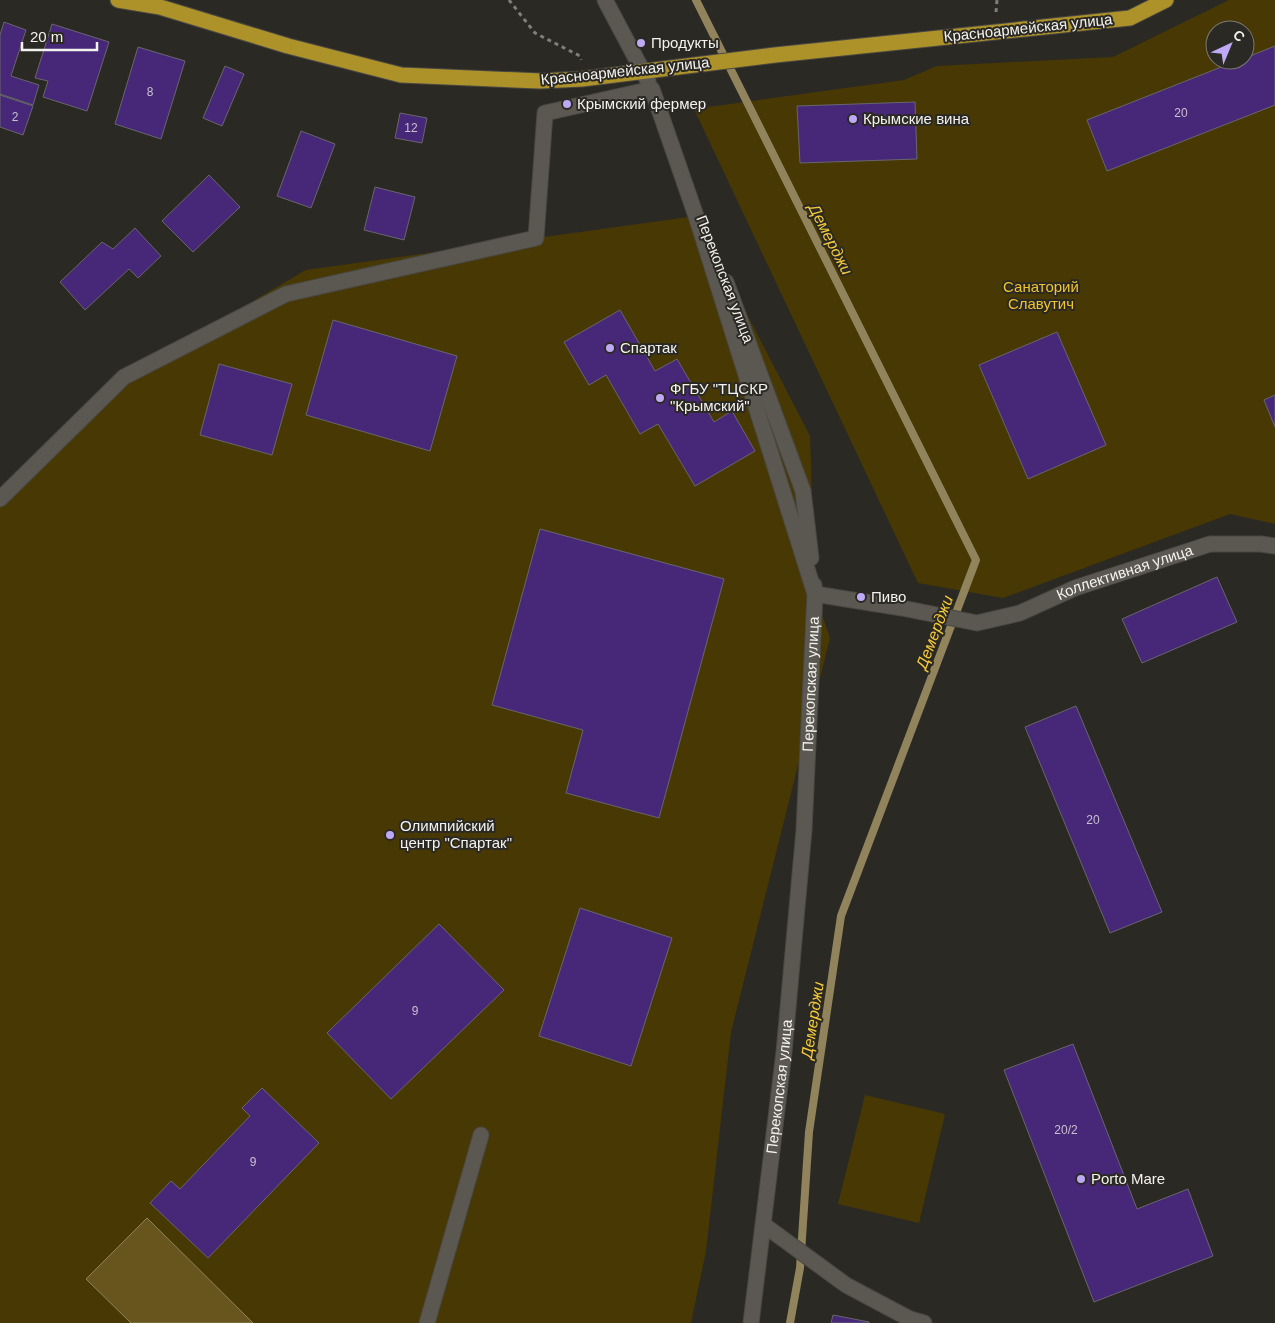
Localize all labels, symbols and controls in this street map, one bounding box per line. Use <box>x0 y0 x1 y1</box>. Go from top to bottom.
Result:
street label: Красноармейская улица <box>943 10 1114 45</box>
scale bar <box>22 20 98 52</box>
north arrow <box>1205 20 1255 70</box>
text: С <box>1230 26 1248 45</box>
text: 20 m <box>30 28 63 45</box>
place label: Продукты <box>651 34 719 51</box>
marker: Продукты <box>635 37 647 49</box>
street label: Красноармейская улица <box>540 53 711 88</box>
house number: 8 <box>147 85 154 99</box>
place label: Крымский фермер <box>577 95 706 112</box>
marker: Крымский фермер <box>561 98 573 110</box>
house number: 20 <box>1174 106 1188 120</box>
house number: 2 <box>12 110 19 124</box>
place label: Крымские вина <box>863 110 970 127</box>
marker: Крымские вина <box>847 113 859 125</box>
house number: 12 <box>404 121 418 135</box>
water label: Демерджи <box>804 199 856 278</box>
street label: Перекопская улица <box>693 213 758 346</box>
park label: Санаторий Славутич <box>1003 278 1079 312</box>
place label: Спартак <box>620 339 677 356</box>
marker: Спартак <box>604 342 616 354</box>
place label: ФГБУ "ТЦСКР "Крымский" <box>670 380 768 414</box>
marker: ФГБУ "ТЦСКР "Крымский" <box>654 392 666 404</box>
street label: Коллективная улица <box>1054 541 1195 603</box>
place label: Пиво <box>871 588 906 605</box>
marker: Пиво <box>855 591 867 603</box>
water label: Демерджи <box>912 593 956 673</box>
street label: Перекопская улица <box>799 615 822 752</box>
house number: 20 <box>1086 813 1100 827</box>
place label: Олимпийский центр "Спартак" <box>400 817 512 851</box>
marker: Олимпийский центр "Спартак" <box>384 829 396 841</box>
water label: Демерджи <box>798 980 827 1062</box>
house number: 9 <box>412 1004 419 1018</box>
street label: Перекопская улица <box>763 1018 795 1155</box>
house number: 20/2 <box>1054 1123 1078 1137</box>
house number: 9 <box>250 1155 257 1169</box>
place label: Porto Mare <box>1091 1170 1165 1187</box>
marker: Porto Mare <box>1075 1173 1087 1185</box>

